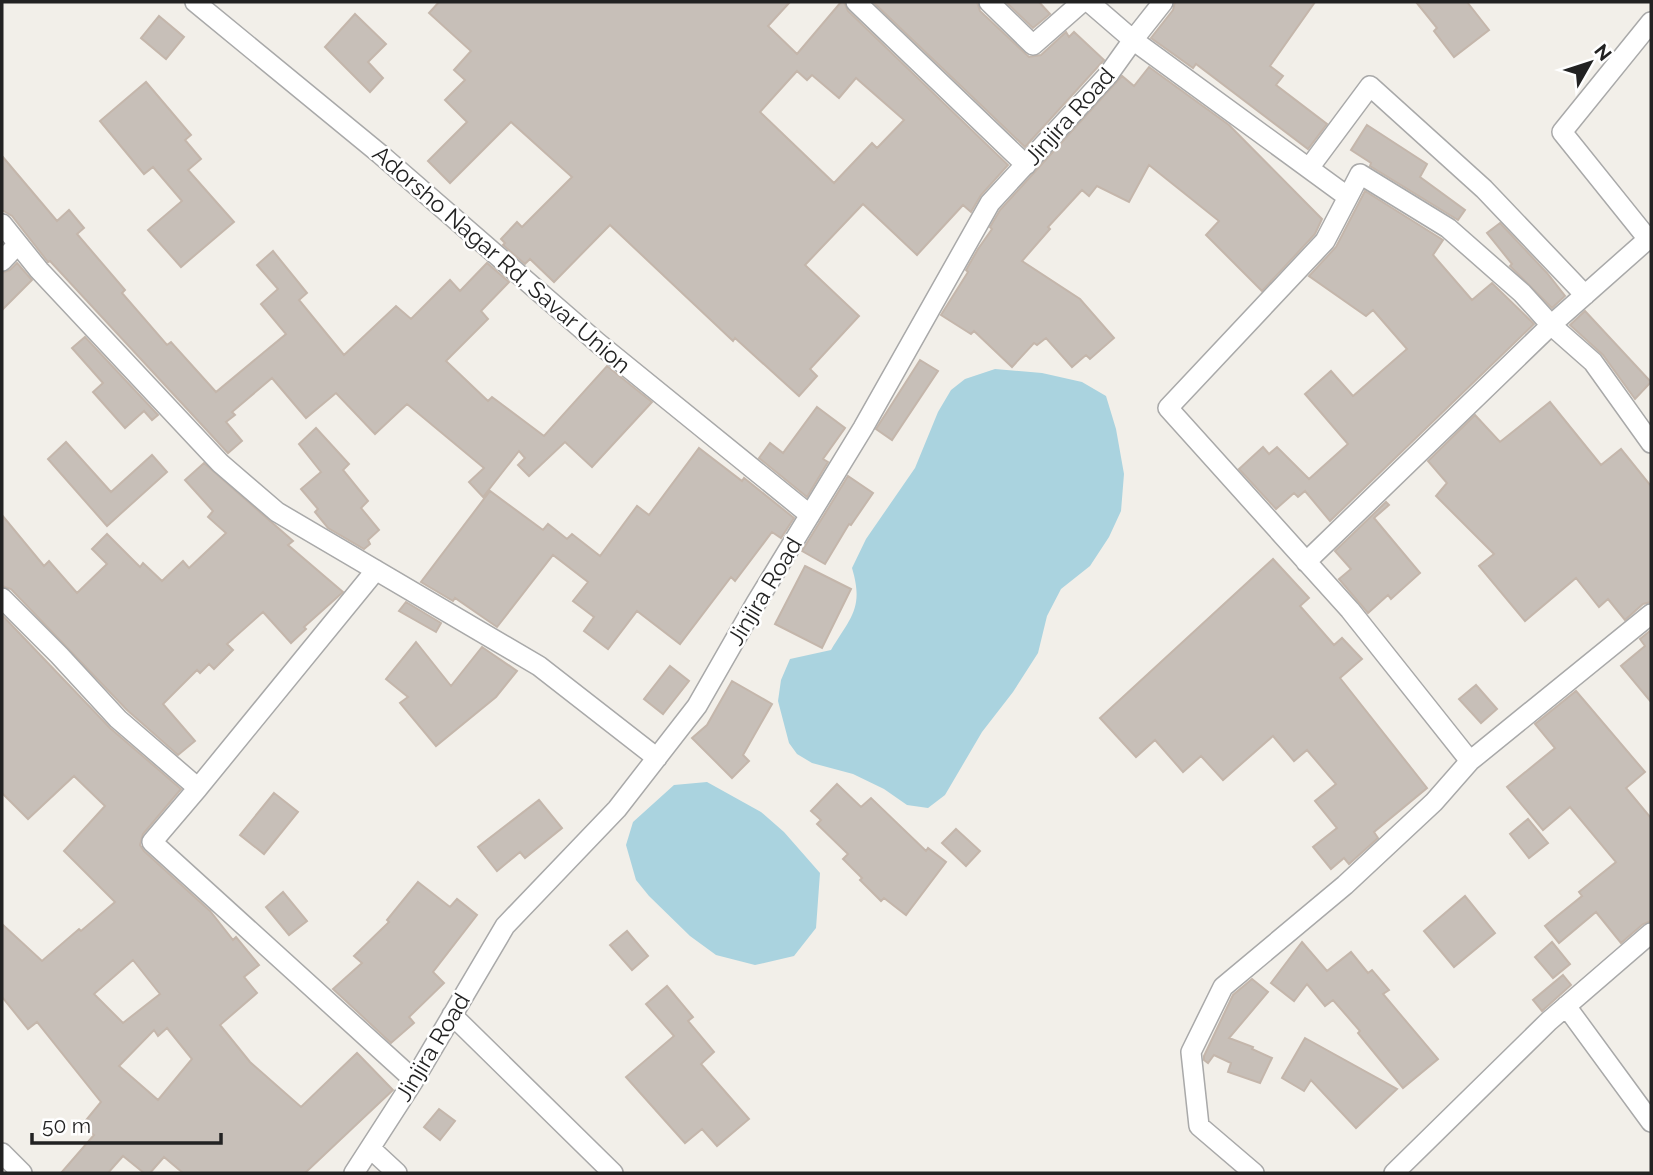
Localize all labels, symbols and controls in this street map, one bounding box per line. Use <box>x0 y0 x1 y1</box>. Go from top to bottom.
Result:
north arrow <box>1555 28 1625 98</box>
text: N <box>1590 40 1616 65</box>
street label: Jinjira Road <box>1018 62 1120 170</box>
street label: Adorsho Nagar Rd, Savar Union <box>368 140 636 378</box>
street label: Jinjira Road <box>721 532 807 650</box>
street label: Jinjira Road <box>389 988 475 1106</box>
scale bar <box>32 1102 220 1146</box>
text: 50 m <box>42 1113 91 1138</box>

